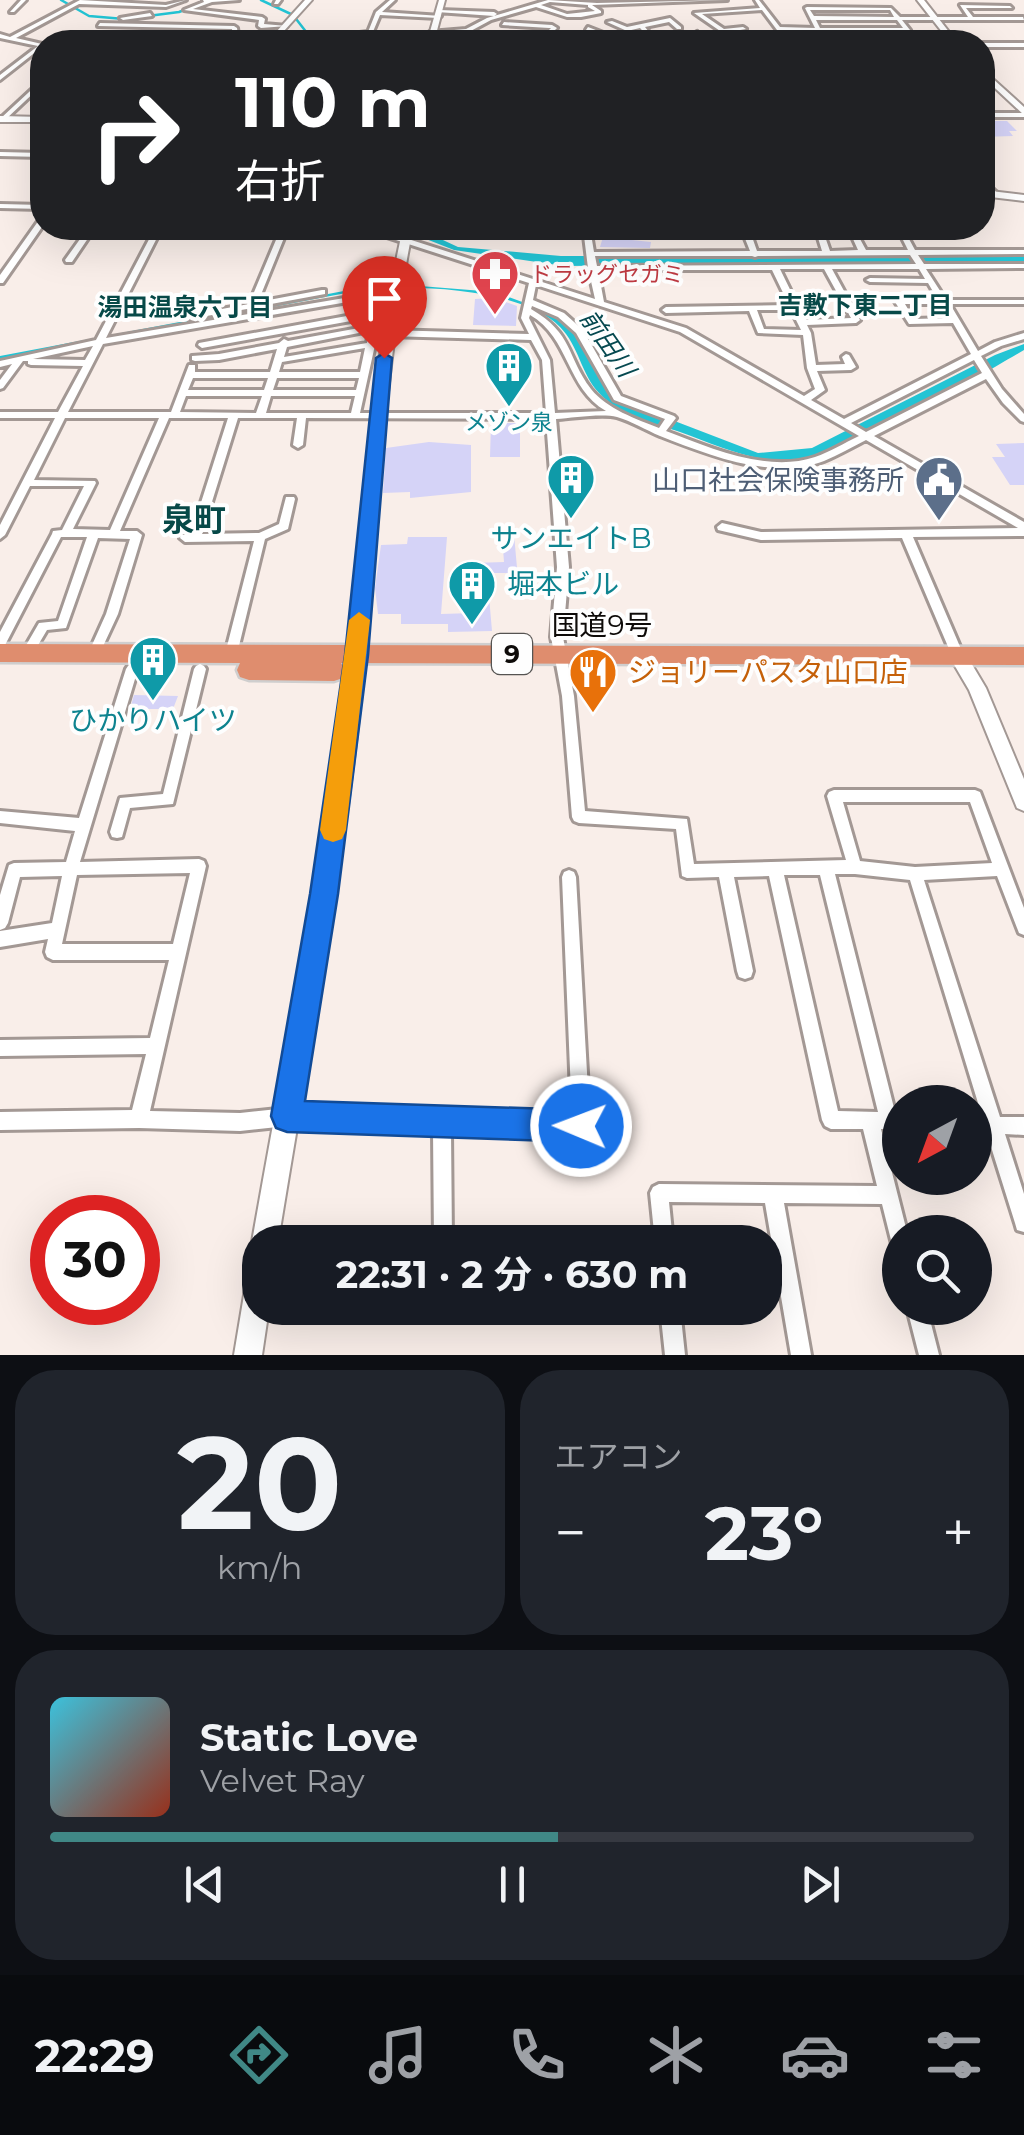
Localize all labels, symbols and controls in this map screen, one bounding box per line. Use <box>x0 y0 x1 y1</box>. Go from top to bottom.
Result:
text: 110 m <box>235 59 431 145</box>
icon: right <box>70 70 200 200</box>
text: 右折 <box>235 153 325 208</box>
pharmacy icon: ドラッグセガミ <box>469 248 521 316</box>
pin <box>342 256 427 359</box>
place label: ドラッグセガミ <box>530 261 684 288</box>
icon: arrive <box>357 271 412 326</box>
district label: 吉敷下東二丁目 <box>777 290 953 320</box>
district label: 湯田温泉六丁目 <box>97 292 273 322</box>
water label: 前田川 <box>574 304 644 385</box>
building icon: メゾン泉 <box>483 340 535 408</box>
place label: メゾン泉 <box>465 409 553 436</box>
building icon: サンエイトB <box>545 452 597 520</box>
public building icon: 山口社会保険事務所 <box>913 454 965 522</box>
place label: 山口社会保険事務所 <box>652 463 904 497</box>
district label: 泉町 <box>162 500 226 539</box>
place label: サンエイトB <box>490 521 652 555</box>
building icon: 堀本ビル <box>446 558 498 626</box>
place label: 堀本ビル <box>507 567 619 601</box>
street label: 国道9号 <box>551 608 653 642</box>
building icon: ひかりハイツ <box>127 634 179 702</box>
road number: 9 <box>492 634 532 674</box>
restaurant icon: ジョリーパスタ山口店 <box>567 646 619 714</box>
place label: ジョリーパスタ山口店 <box>628 655 908 689</box>
place label: ひかりハイツ <box>69 703 237 737</box>
position arrow <box>529 1074 633 1178</box>
north arrow <box>882 1085 992 1195</box>
map controls <box>882 1085 992 1325</box>
speed limit sign: 30 <box>30 1195 160 1325</box>
button: search <box>882 1215 992 1325</box>
text: 22:31 · 2 分 · 630 m <box>336 1251 688 1298</box>
text: 20 <box>177 1403 342 1562</box>
text: エアコン <box>555 1437 683 1476</box>
text: 23° <box>705 1487 824 1579</box>
text: − <box>555 1499 586 1566</box>
text: + <box>942 1499 974 1566</box>
text: km/h <box>217 1548 302 1587</box>
text: Static Love <box>200 1714 418 1761</box>
text: Velvet Ray <box>200 1761 365 1800</box>
icon: previous <box>177 1857 232 1912</box>
icon: pause <box>485 1857 540 1912</box>
icon: next <box>793 1857 848 1912</box>
icon: directions <box>224 2020 294 2090</box>
icon: music <box>363 2020 433 2090</box>
icon: phone <box>502 2020 572 2090</box>
icon: climate <box>641 2020 711 2090</box>
icon: car <box>780 2020 850 2090</box>
icon: filters <box>919 2020 989 2090</box>
text: 22:29 <box>35 2028 155 2083</box>

